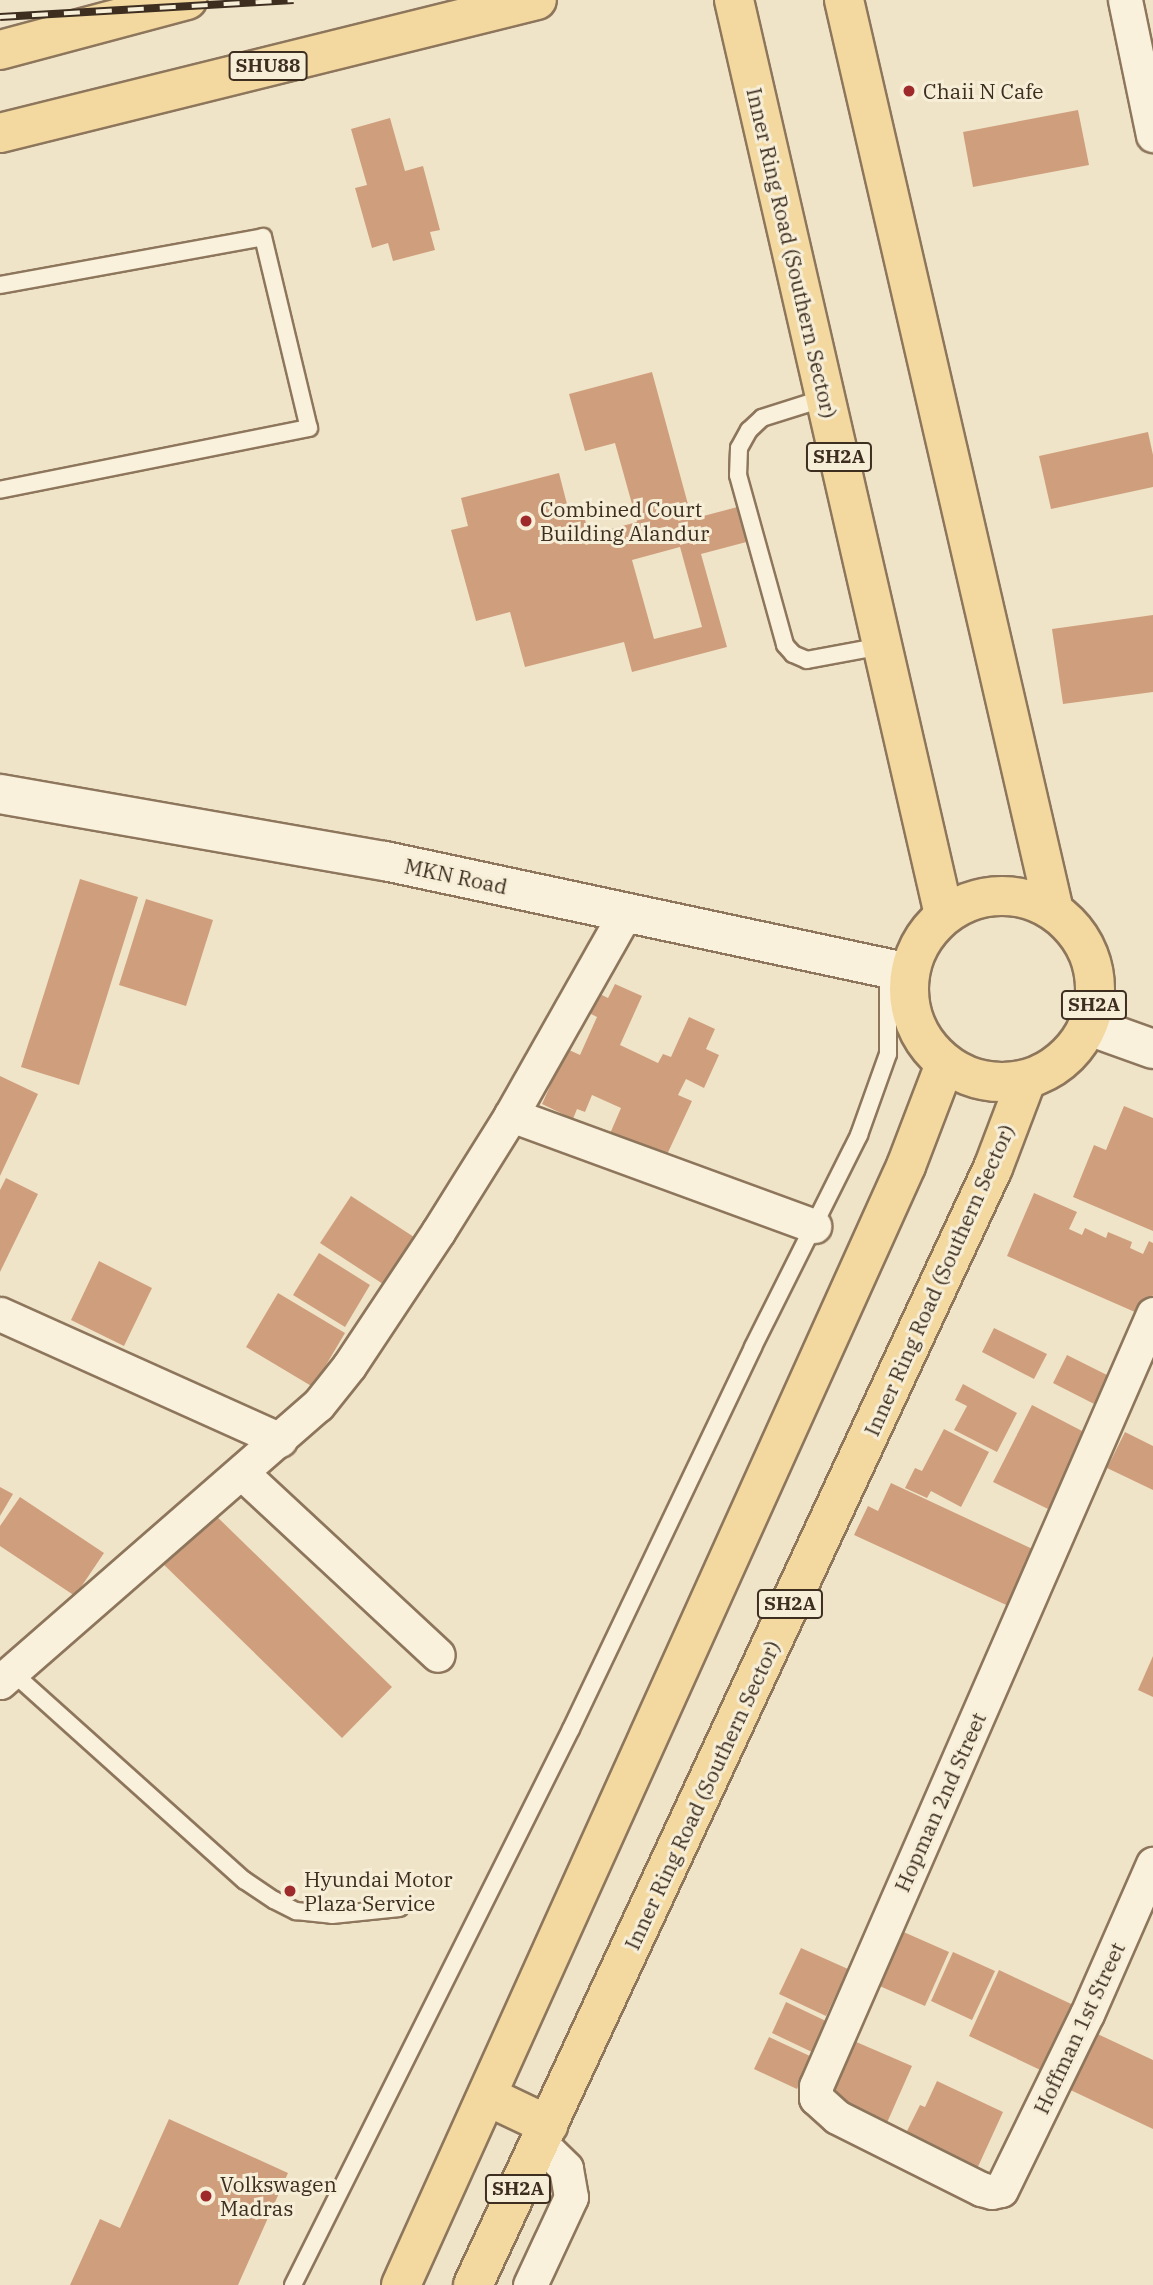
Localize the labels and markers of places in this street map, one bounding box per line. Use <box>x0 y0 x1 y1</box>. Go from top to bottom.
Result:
place label: Chaii N Cafe <box>923 78 1044 104</box>
marker: Chaii N Cafe <box>901 83 917 99</box>
place label: Combined Court Building Alandur <box>540 496 709 546</box>
marker: Combined Court Building Alandur <box>518 513 534 529</box>
place label: Hyundai Motor Plaza Service <box>304 1866 453 1916</box>
marker: Hyundai Motor Plaza Service <box>282 1883 298 1899</box>
place label: Volkswagen Madras <box>220 2171 337 2221</box>
marker: Volkswagen Madras <box>198 2188 214 2204</box>

